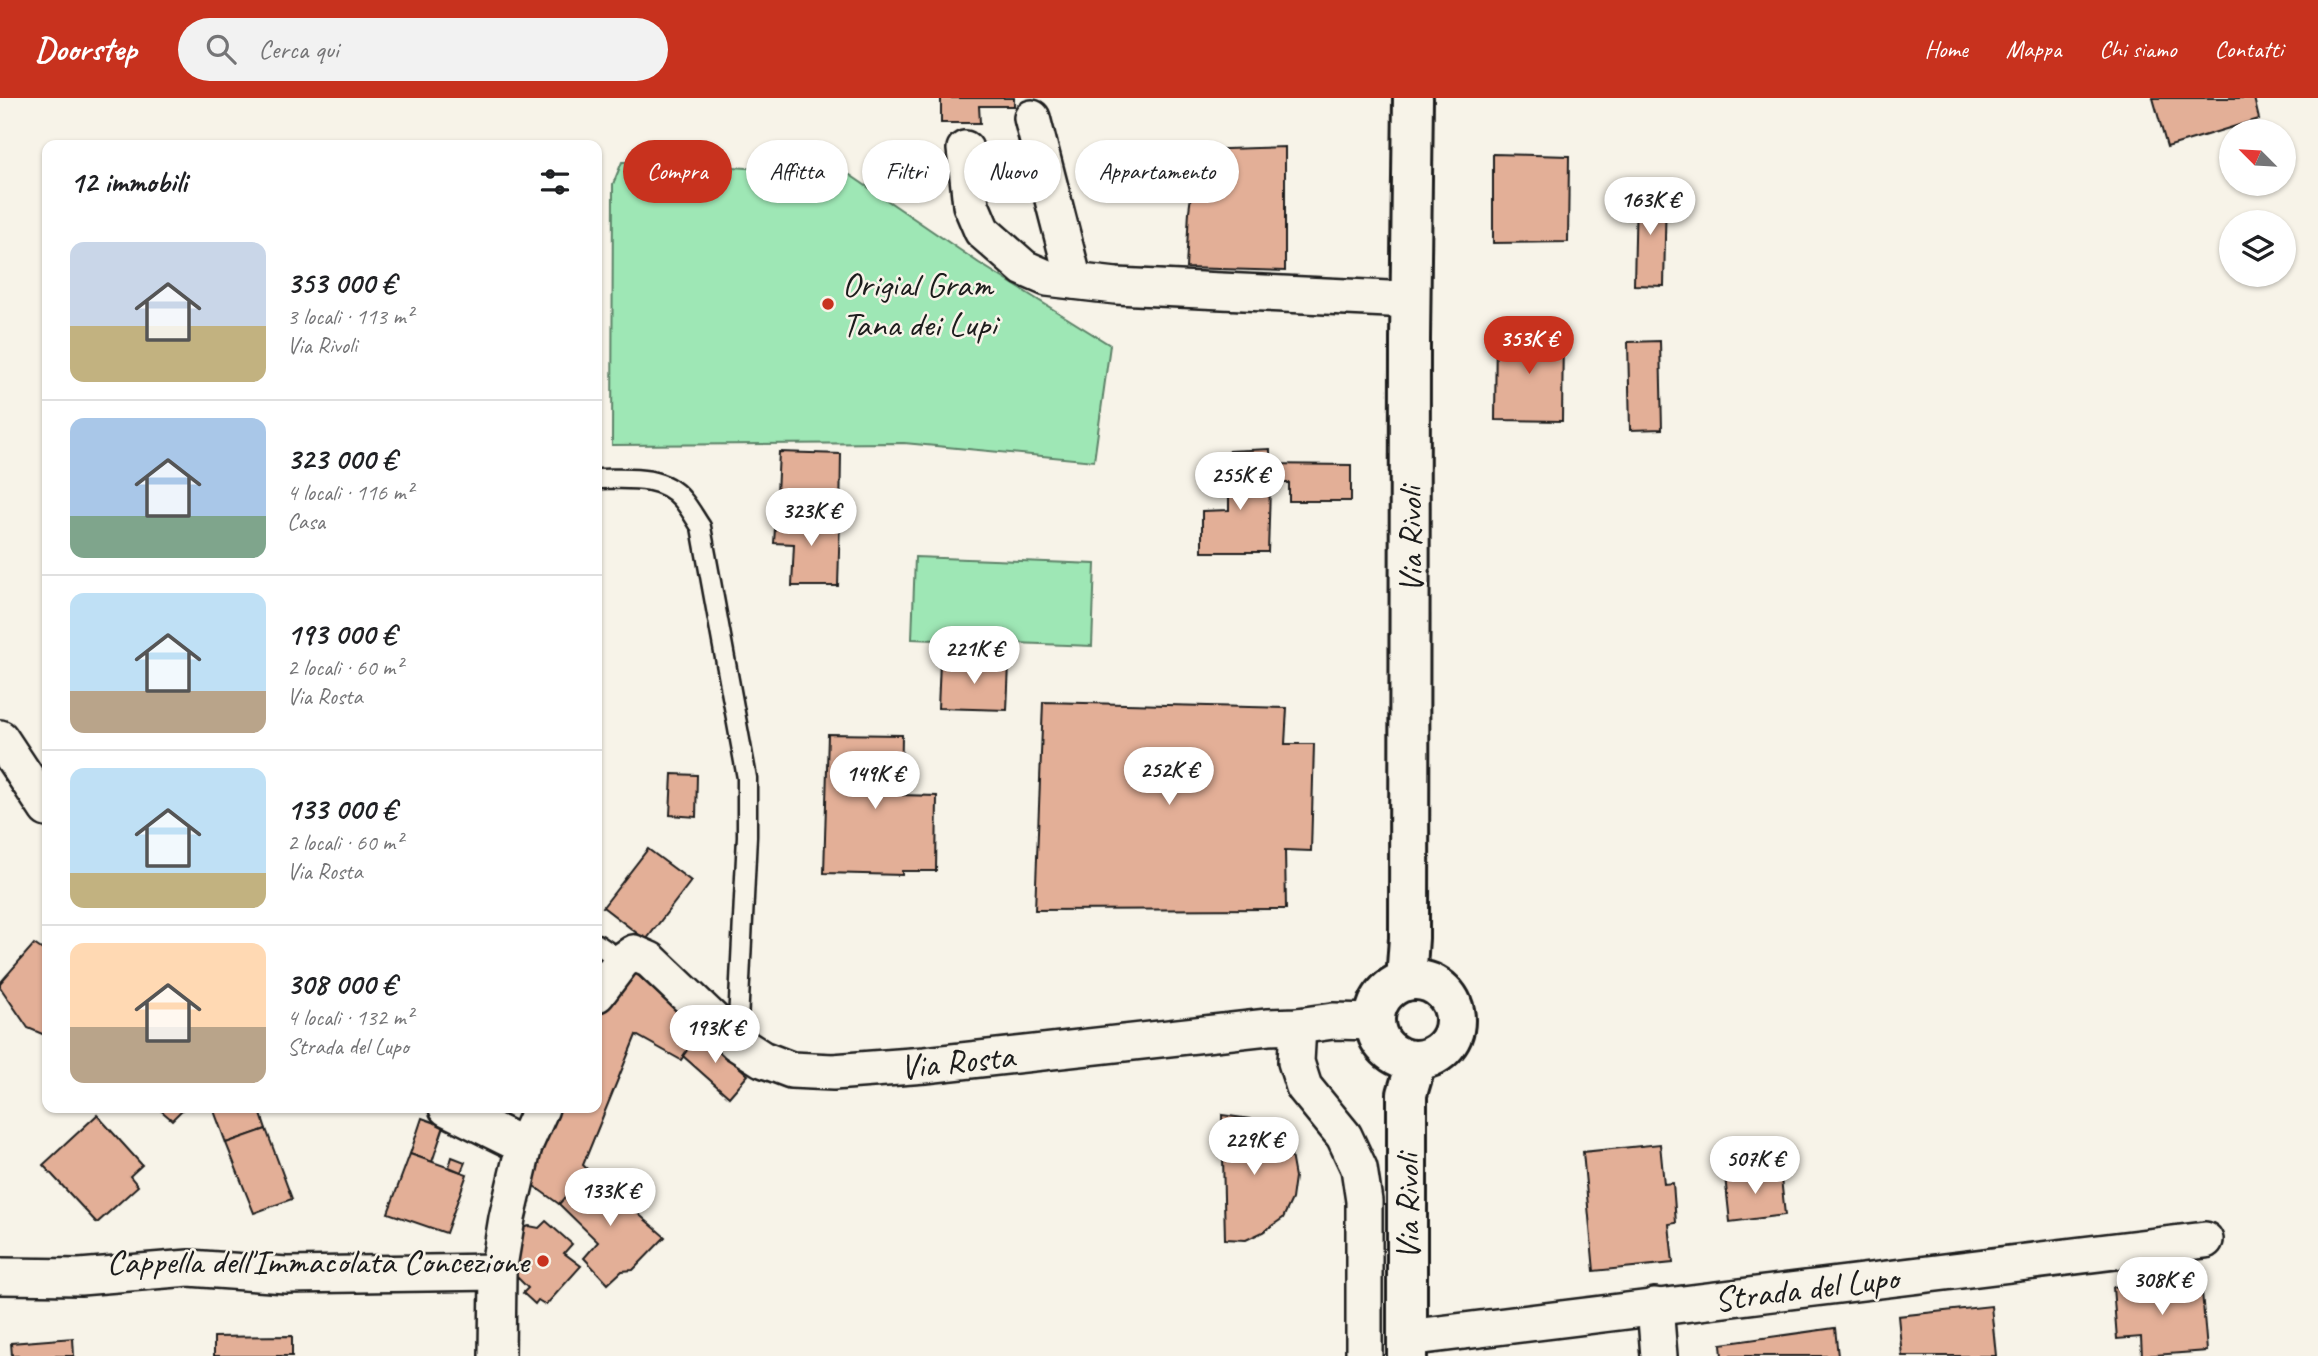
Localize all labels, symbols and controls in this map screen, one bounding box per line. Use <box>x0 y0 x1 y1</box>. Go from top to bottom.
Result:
search box <box>178 18 668 81</box>
text: Doorstep <box>35 28 136 70</box>
icon: search <box>202 30 240 68</box>
text: Cerca qui <box>258 33 339 66</box>
text: Home <box>1924 34 1968 64</box>
text: Mappa <box>2006 34 2061 64</box>
text: Chi siamo <box>2099 34 2176 64</box>
text: Contatti <box>2214 34 2283 64</box>
north arrow <box>2219 119 2296 196</box>
map controls <box>2219 119 2296 287</box>
chip: Compra <box>623 140 732 203</box>
chip: Affitta <box>746 140 848 203</box>
chip: Filtri <box>862 140 950 203</box>
chip: Nuovo <box>964 140 1061 203</box>
chip: Appartamento <box>1075 140 1239 203</box>
text: 12 immobili <box>70 163 187 201</box>
icon: filters <box>536 163 574 201</box>
pin: 163K € <box>1593 178 1707 237</box>
text: 163K € <box>1620 185 1680 214</box>
button: layers <box>2219 210 2296 287</box>
place label: Origial Gram Tana dei Lupi <box>842 262 1001 347</box>
text: 353 000 € <box>287 264 396 302</box>
icon: home <box>126 270 210 354</box>
marker: Origial Gram Tana dei Lupi <box>820 296 836 312</box>
text: 3 locali · 113 m² <box>287 302 413 331</box>
pin: 353K € <box>1472 316 1586 376</box>
text: 353K € <box>1500 324 1558 353</box>
text: Via Rivoli <box>287 331 357 360</box>
text: 323 000 € <box>287 440 396 478</box>
icon: home <box>126 446 210 530</box>
pin: 255K € <box>1183 452 1297 512</box>
text: 255K € <box>1211 460 1269 489</box>
text: 4 locali · 116 m² <box>287 478 413 507</box>
street label: Via Rivoli <box>1388 482 1433 593</box>
pin: 323K € <box>754 489 868 548</box>
text: 323K € <box>782 496 840 525</box>
text: Casa <box>287 507 325 536</box>
text: 193 000 € <box>287 615 396 653</box>
icon: home <box>126 621 210 705</box>
pin: 221K € <box>917 626 1031 686</box>
text: 221K € <box>945 634 1003 663</box>
text: 2 locali · 60 m² <box>287 653 402 682</box>
text: Via Rosta <box>287 682 362 711</box>
pin: 252K € <box>1112 748 1226 807</box>
pin: 149K € <box>818 752 932 811</box>
text: 252K € <box>1140 755 1198 784</box>
text: 149K € <box>846 759 904 788</box>
text: 133 000 € <box>287 790 396 828</box>
icon: home <box>126 796 210 880</box>
text: 2 locali · 60 m² <box>287 828 402 857</box>
text: Via Rosta <box>287 857 362 886</box>
text: 308 000 € <box>287 965 396 1003</box>
icon: home <box>126 971 210 1055</box>
text: 4 locali · 132 m² <box>287 1003 413 1032</box>
pin: 193K € <box>658 1006 772 1065</box>
text: 193K € <box>686 1013 744 1042</box>
text: Strada del Lupo <box>287 1032 409 1061</box>
street label: Via Rosta <box>898 1033 1019 1090</box>
pin: 229K € <box>1197 1118 1311 1177</box>
text: 229K € <box>1225 1125 1283 1154</box>
pin: 507K € <box>1698 1136 1812 1196</box>
text: 507K € <box>1726 1144 1784 1173</box>
street label: Via Rivoli <box>1385 1149 1430 1260</box>
pin: 133K € <box>553 1168 667 1228</box>
text: 133K € <box>581 1176 639 1205</box>
place label: Cappella dell'Immacolata Concezione <box>107 1239 532 1284</box>
marker: Cappella dell'Immacolata Concezione <box>535 1253 551 1269</box>
street label: Strada del Lupo <box>1712 1254 1904 1322</box>
pin: 308K € <box>2105 1258 2219 1317</box>
text: 308K € <box>2133 1265 2191 1294</box>

